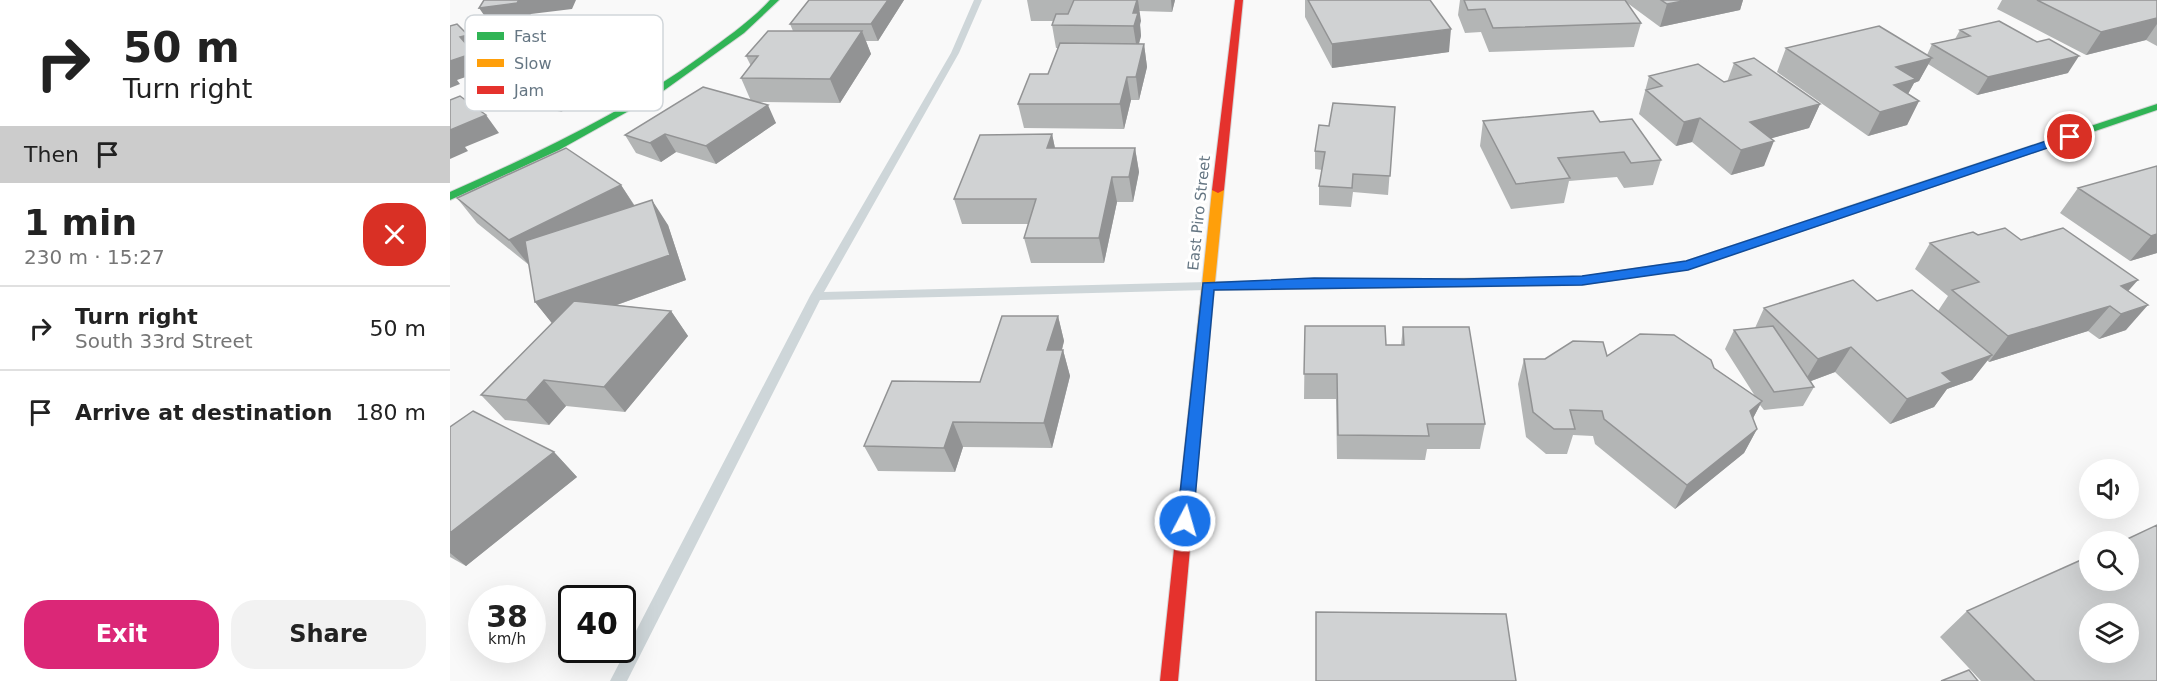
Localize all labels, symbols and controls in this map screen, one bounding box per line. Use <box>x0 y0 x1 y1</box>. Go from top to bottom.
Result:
legend <box>465 15 663 111</box>
text: 50 m <box>123 23 240 72</box>
icon: right <box>24 24 102 102</box>
text: Fast <box>514 27 546 46</box>
text: Slow <box>514 54 551 73</box>
text: Turn right <box>123 73 252 104</box>
text: Jam <box>513 81 544 100</box>
pin <box>2044 111 2095 162</box>
icon: arrive <box>2053 120 2086 153</box>
icon: arrive <box>91 138 124 171</box>
text: Then <box>24 142 79 167</box>
street label: East Piro Street <box>1184 155 1214 271</box>
text: 1 min <box>24 202 137 243</box>
button: close <box>363 203 426 266</box>
text: 230 m · 15:27 <box>24 245 165 269</box>
text: Turn right <box>75 304 198 329</box>
icon: right <box>24 312 57 345</box>
text: 50 m <box>370 316 426 341</box>
text: South 33rd Street <box>75 329 253 353</box>
icon: arrive <box>24 396 57 429</box>
text: Arrive at destination <box>75 400 332 425</box>
text: 180 m <box>356 400 426 425</box>
map controls <box>2079 459 2139 663</box>
button: sound <box>2079 459 2139 519</box>
position arrow <box>1153 489 1217 553</box>
button: search <box>2079 531 2139 591</box>
speed limit sign: 40 <box>558 585 636 663</box>
text: 38 <box>486 599 528 634</box>
button: Exit <box>24 600 219 669</box>
button: Share <box>231 600 426 669</box>
button: layers <box>2079 603 2139 663</box>
text: km/h <box>488 630 526 648</box>

